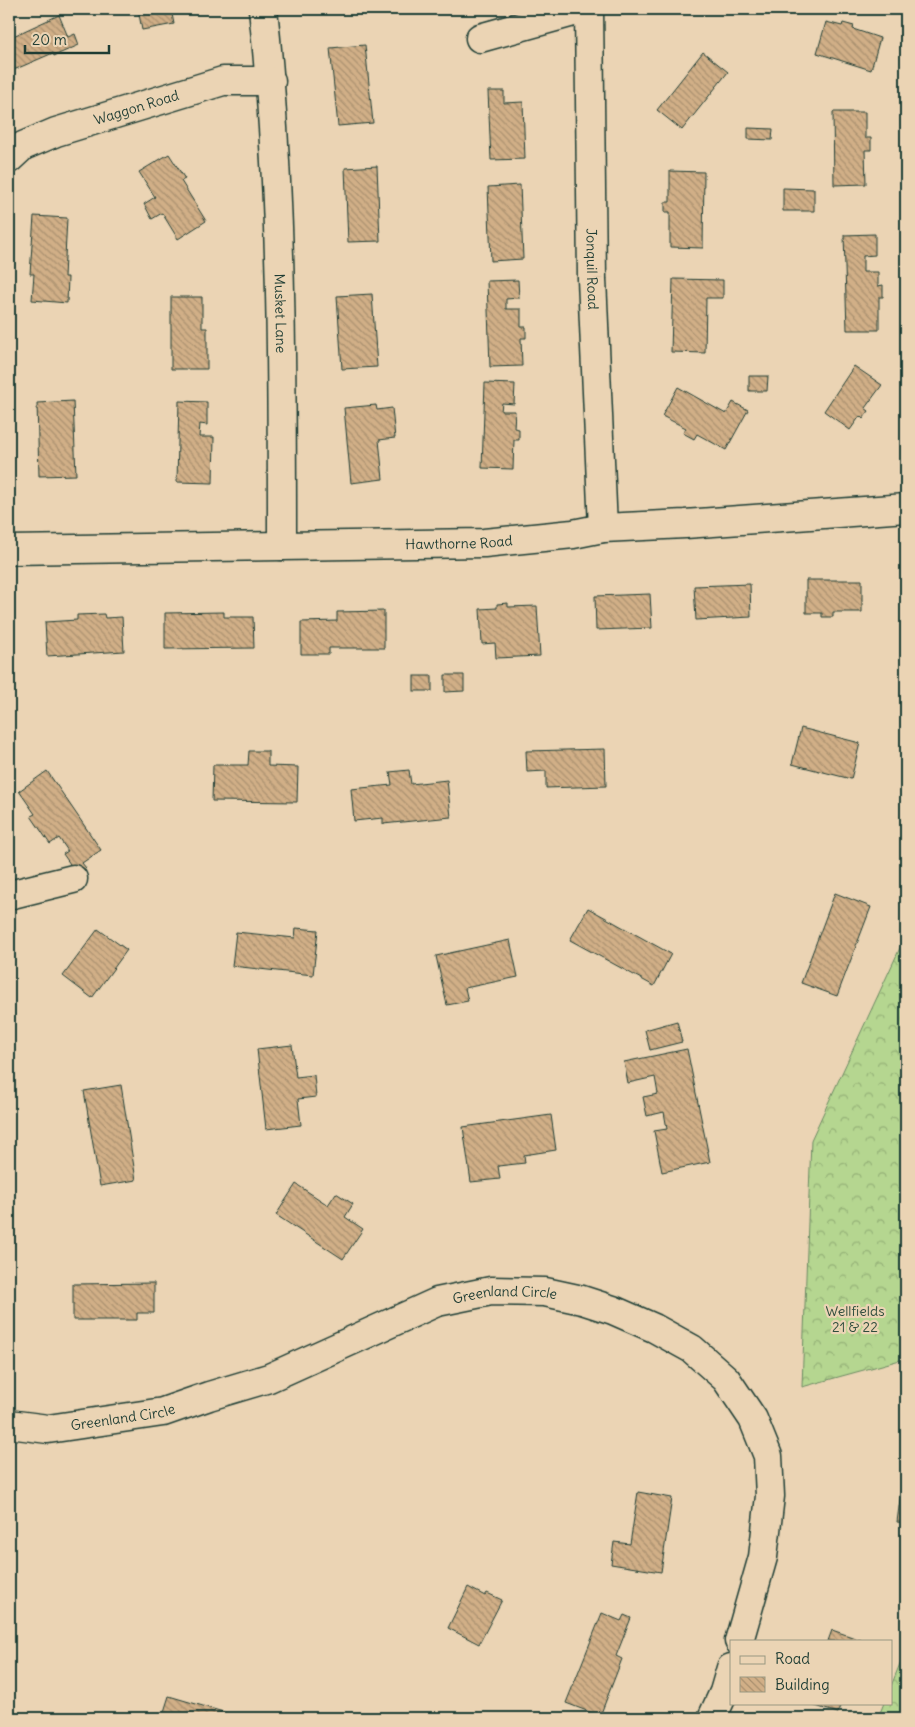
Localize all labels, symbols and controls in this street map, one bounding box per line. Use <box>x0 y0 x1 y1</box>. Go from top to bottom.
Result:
scale bar <box>25 22 109 54</box>
text: 20 m <box>32 30 67 49</box>
street label: Waggon Road <box>92 86 181 129</box>
street label: Jonquil Road <box>582 228 602 310</box>
street label: Musket Lane <box>271 273 290 353</box>
street label: Hawthorne Road <box>405 531 513 553</box>
street label: Greenland Circle <box>451 1282 559 1308</box>
park label: Wellfields 21 & 22 <box>825 1302 885 1336</box>
street label: Greenland Circle <box>70 1400 177 1435</box>
legend <box>730 1640 892 1704</box>
text: Road <box>775 1649 810 1668</box>
text: Building <box>775 1675 830 1694</box>

